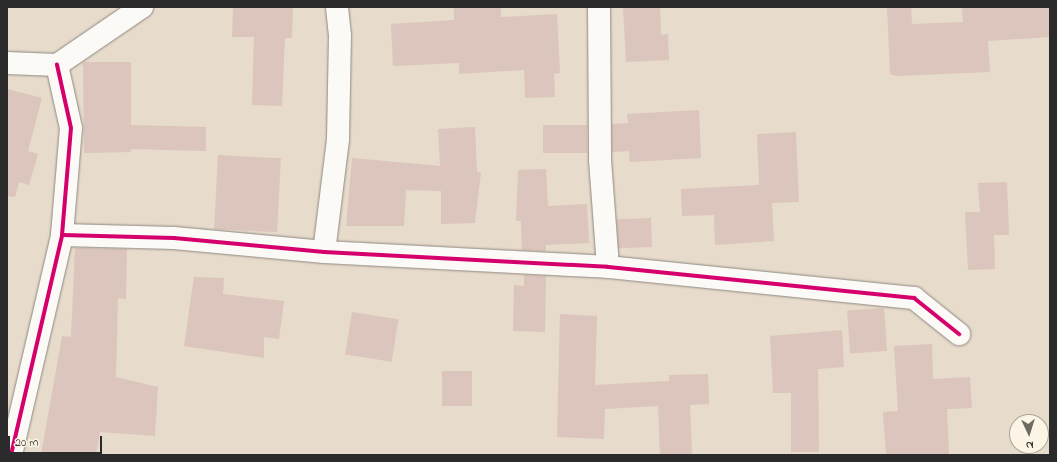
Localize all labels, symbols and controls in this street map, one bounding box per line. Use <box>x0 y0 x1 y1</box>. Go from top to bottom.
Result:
north arrow <box>1009 414 1049 454</box>
scale bar <box>10 428 104 454</box>
text: 20 m <box>15 434 38 452</box>
text: N <box>1025 437 1034 453</box>

